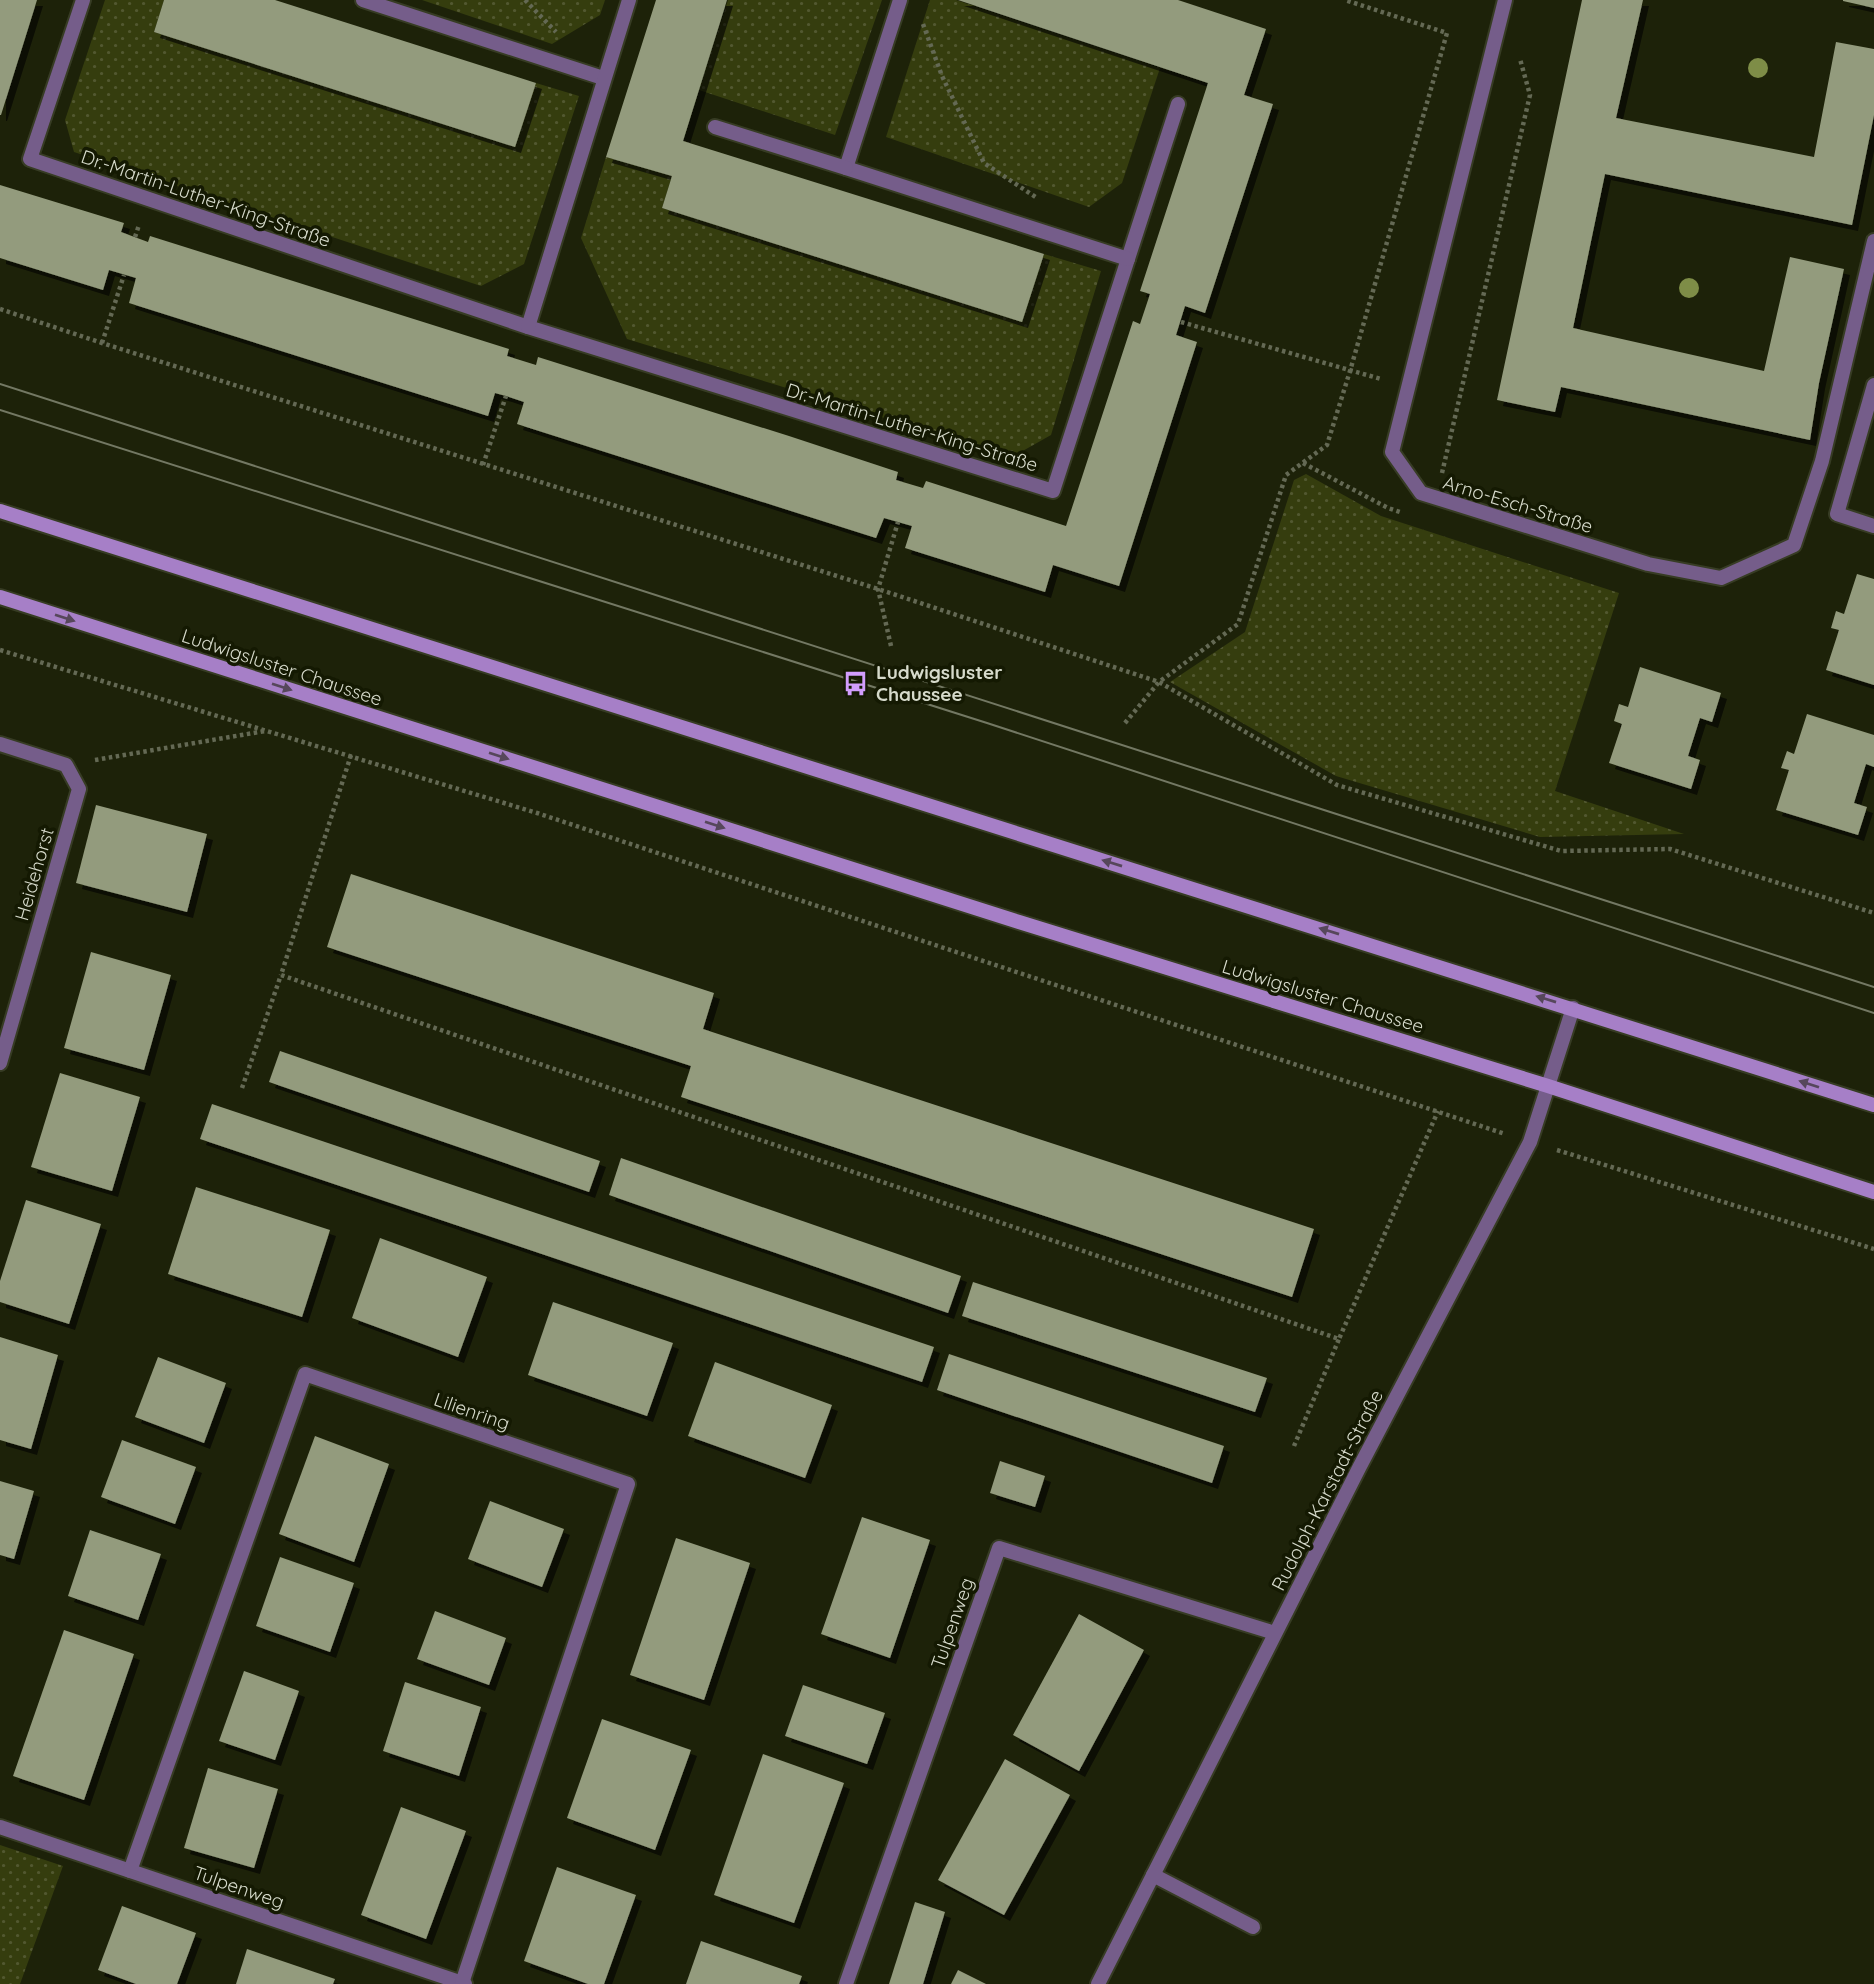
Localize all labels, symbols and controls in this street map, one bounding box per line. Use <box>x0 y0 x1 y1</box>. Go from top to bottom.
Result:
street label: Dr.-Martin-Luther-King-Straße <box>78 144 334 252</box>
street label: Dr.-Martin-Luther-King-Straße <box>783 377 1041 477</box>
street label: Arno-Esch-Straße <box>1440 470 1596 538</box>
one-way arrow <box>55 613 76 624</box>
street label: Ludwigsluster Chaussee <box>179 623 385 711</box>
place label: Ludwigsluster Chaussee <box>876 660 1002 706</box>
bus stop icon: Ludwigsluster Chaussee <box>842 669 870 697</box>
one-way arrow <box>272 682 293 693</box>
one-way arrow <box>488 751 509 762</box>
one-way arrow <box>705 820 726 831</box>
street label: Heidehorst <box>9 825 59 923</box>
one-way arrow <box>1101 857 1122 867</box>
one-way arrow <box>1318 925 1339 936</box>
street label: Ludwigsluster Chaussee <box>1219 954 1427 1038</box>
one-way arrow <box>1535 994 1556 1004</box>
one-way arrow <box>1798 1078 1819 1089</box>
street label: Rudolph-Karstadt-Straße <box>1266 1386 1388 1594</box>
street label: Lilienring <box>431 1387 513 1435</box>
street label: Tulpenweg <box>925 1574 979 1672</box>
street label: Tulpenweg <box>190 1860 288 1914</box>

